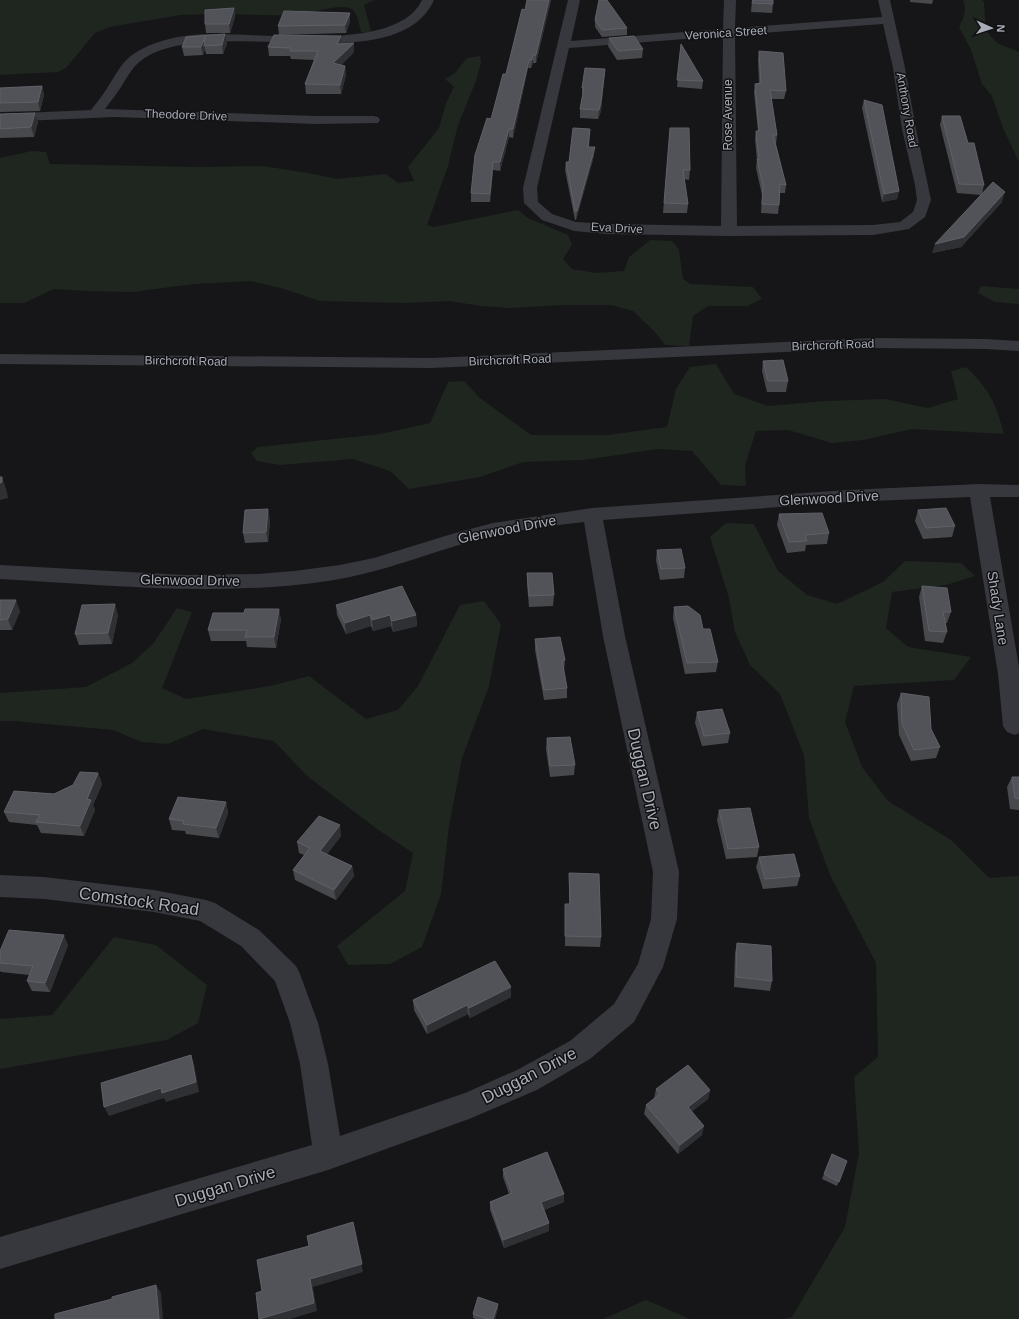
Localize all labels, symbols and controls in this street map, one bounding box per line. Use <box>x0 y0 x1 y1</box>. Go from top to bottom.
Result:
north arrow <box>971 8 1011 48</box>
street label: Veronica Street <box>685 23 768 43</box>
text: N <box>995 24 1007 33</box>
street label: Anthony Road <box>894 71 920 149</box>
street label: Rose Avenue <box>721 79 735 151</box>
street label: Theodore Drive <box>144 107 228 123</box>
street label: Eva Drive <box>591 220 644 236</box>
street label: Birchcroft Road <box>791 337 875 353</box>
street label: Birchcroft Road <box>468 352 552 368</box>
street label: Birchcroft Road <box>145 353 227 369</box>
street label: Glenwood Drive <box>779 487 879 509</box>
street label: Glenwood Drive <box>457 512 558 546</box>
street label: Shady Lane <box>984 570 1012 646</box>
street label: Glenwood Drive <box>140 571 240 589</box>
street label: Duggan Drive <box>624 726 665 832</box>
street label: Comstock Road <box>78 884 200 919</box>
street label: Duggan Drive <box>479 1043 580 1108</box>
street label: Duggan Drive <box>173 1162 278 1211</box>

